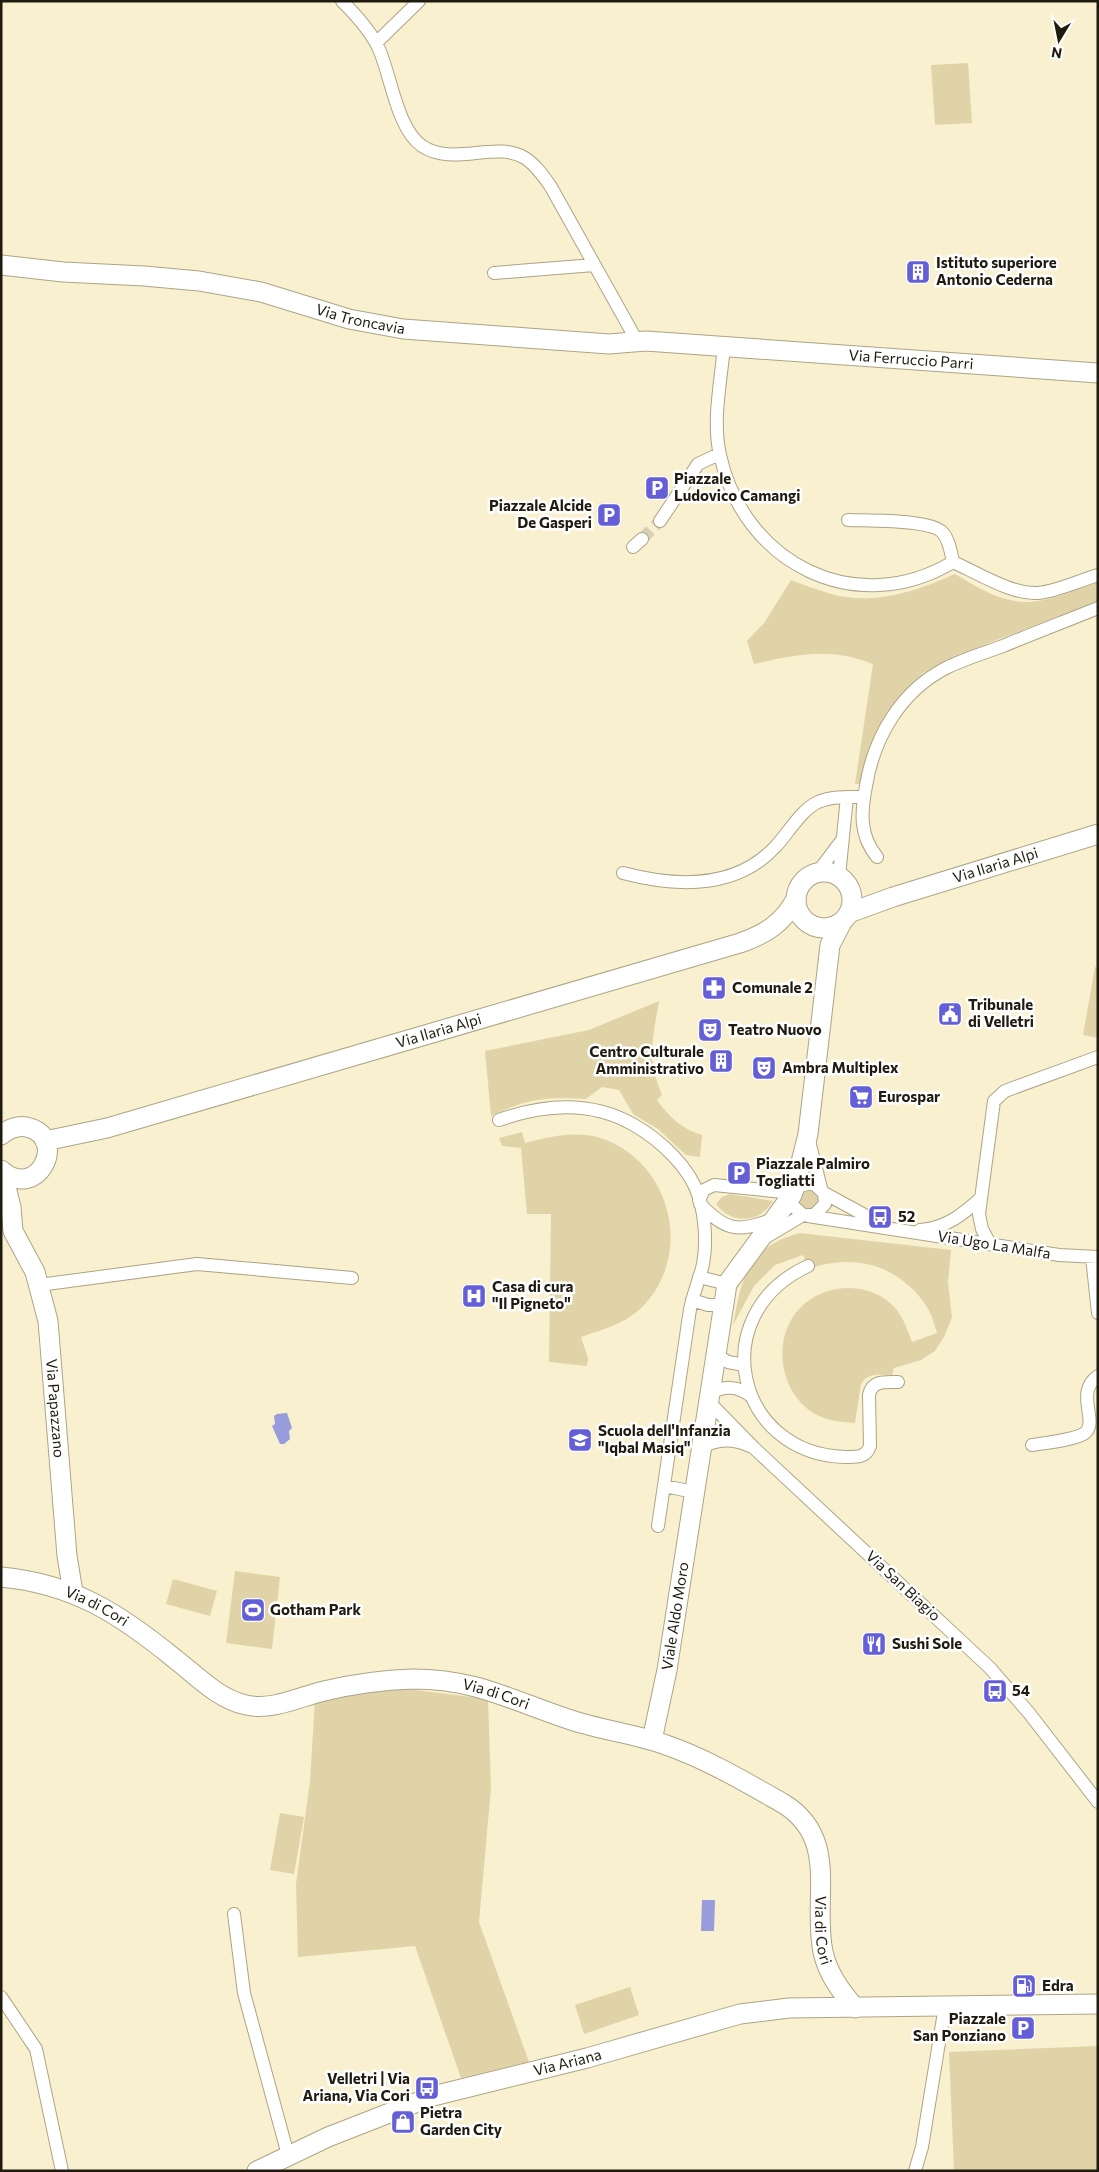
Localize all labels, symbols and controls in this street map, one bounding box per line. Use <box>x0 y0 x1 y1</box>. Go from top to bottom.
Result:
north arrow <box>1034 15 1084 65</box>
text: N <box>1050 44 1063 63</box>
place label: Istituto superiore Antonio Cederna <box>936 253 1057 288</box>
building icon: Istituto superiore Antonio Cederna <box>905 259 931 285</box>
street label: Via Troncavia <box>314 299 407 337</box>
street label: Via Ferruccio Parri <box>848 345 974 372</box>
place label: Piazzale Ludovico Camangi <box>674 469 800 504</box>
parking icon: Piazzale Ludovico Camangi <box>644 475 670 501</box>
place label: Piazzale Alcide De Gasperi <box>489 496 592 531</box>
parking icon: Piazzale Alcide De Gasperi <box>596 502 622 528</box>
street label: Via Ilaria Alpi <box>950 843 1040 886</box>
pharmacy icon: Comunale 2 <box>701 975 727 1001</box>
place label: Comunale 2 <box>732 978 813 996</box>
place label: Tribunale di Velletri <box>968 995 1034 1030</box>
public building icon: Tribunale di Velletri <box>937 1001 963 1027</box>
street label: Via Ilaria Alpi <box>394 1009 483 1051</box>
theatre icon: Teatro Nuovo <box>697 1017 723 1043</box>
place label: Teatro Nuovo <box>728 1020 822 1038</box>
place label: Centro Culturale Amministrativo <box>589 1042 704 1077</box>
building icon: Centro Culturale Amministrativo <box>708 1048 734 1074</box>
theatre icon: Ambra Multiplex <box>751 1055 777 1081</box>
place label: Ambra Multiplex <box>782 1058 899 1076</box>
supermarket icon: Eurospar <box>848 1084 874 1110</box>
place label: Eurospar <box>878 1087 940 1105</box>
place label: Piazzale Palmiro Togliatti <box>756 1154 870 1189</box>
parking icon: Piazzale Palmiro Togliatti <box>726 1160 752 1186</box>
bus stop icon: 52 <box>867 1204 893 1230</box>
place label: 52 <box>898 1207 915 1225</box>
street label: Via Ugo La Malfa <box>936 1226 1052 1262</box>
place label: Casa di cura "Il Pigneto" <box>492 1277 574 1312</box>
hospital icon: Casa di cura "Il Pigneto" <box>461 1283 487 1309</box>
street label: Via Papazzano <box>43 1358 69 1458</box>
place label: Scuola dell'Infanzia "Iqbal Masiq" <box>598 1421 731 1456</box>
school or university icon: Scuola dell'Infanzia "Iqbal Masiq" <box>567 1427 593 1453</box>
street label: Via San Biagio <box>863 1546 945 1624</box>
street label: Viale Aldo Moro <box>657 1561 692 1671</box>
street label: Via di Cori <box>63 1582 133 1630</box>
sports icon: Gotham Park <box>240 1597 266 1623</box>
place label: Gotham Park <box>270 1600 362 1618</box>
restaurant icon: Sushi Sole <box>861 1631 887 1657</box>
place label: Sushi Sole <box>892 1634 962 1652</box>
street label: Via di Cori <box>461 1674 532 1712</box>
bus stop icon: 54 <box>982 1678 1008 1704</box>
place label: 54 <box>1012 1681 1030 1699</box>
street label: Via di Cori <box>812 1896 836 1967</box>
fuel station icon: Edra <box>1011 1973 1037 1999</box>
place label: Edra <box>1042 1976 1074 1994</box>
place label: Piazzale San Ponziano <box>913 2009 1006 2044</box>
parking icon: Piazzale San Ponziano <box>1010 2015 1036 2041</box>
street label: Via Ariana <box>531 2044 603 2079</box>
place label: Velletri | Via Ariana, Via Cori <box>303 2069 410 2104</box>
bus stop icon: Velletri | Via Ariana, Via Cori <box>414 2075 440 2101</box>
place label: Pietra Garden City <box>420 2103 503 2138</box>
shop icon: Pietra Garden City <box>390 2109 416 2135</box>

